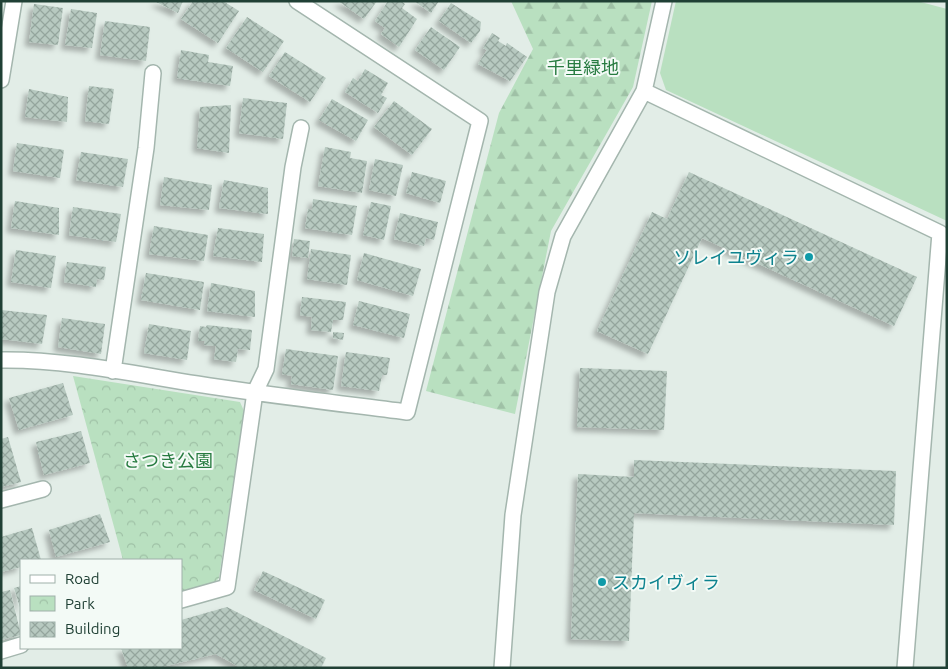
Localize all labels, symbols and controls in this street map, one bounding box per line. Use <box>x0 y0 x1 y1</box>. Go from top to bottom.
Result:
park label: 千里緑地 <box>547 57 619 77</box>
place label: ソレイユヴィラ <box>673 247 799 267</box>
marker: ソレイユヴィラ <box>803 251 815 263</box>
park label: さつき公園 <box>123 450 213 470</box>
legend <box>20 559 182 649</box>
text: Road <box>65 570 100 587</box>
place label: スカイヴィラ <box>612 572 720 592</box>
marker: スカイヴィラ <box>596 576 608 588</box>
text: Park <box>65 595 95 612</box>
text: Building <box>65 620 120 637</box>

